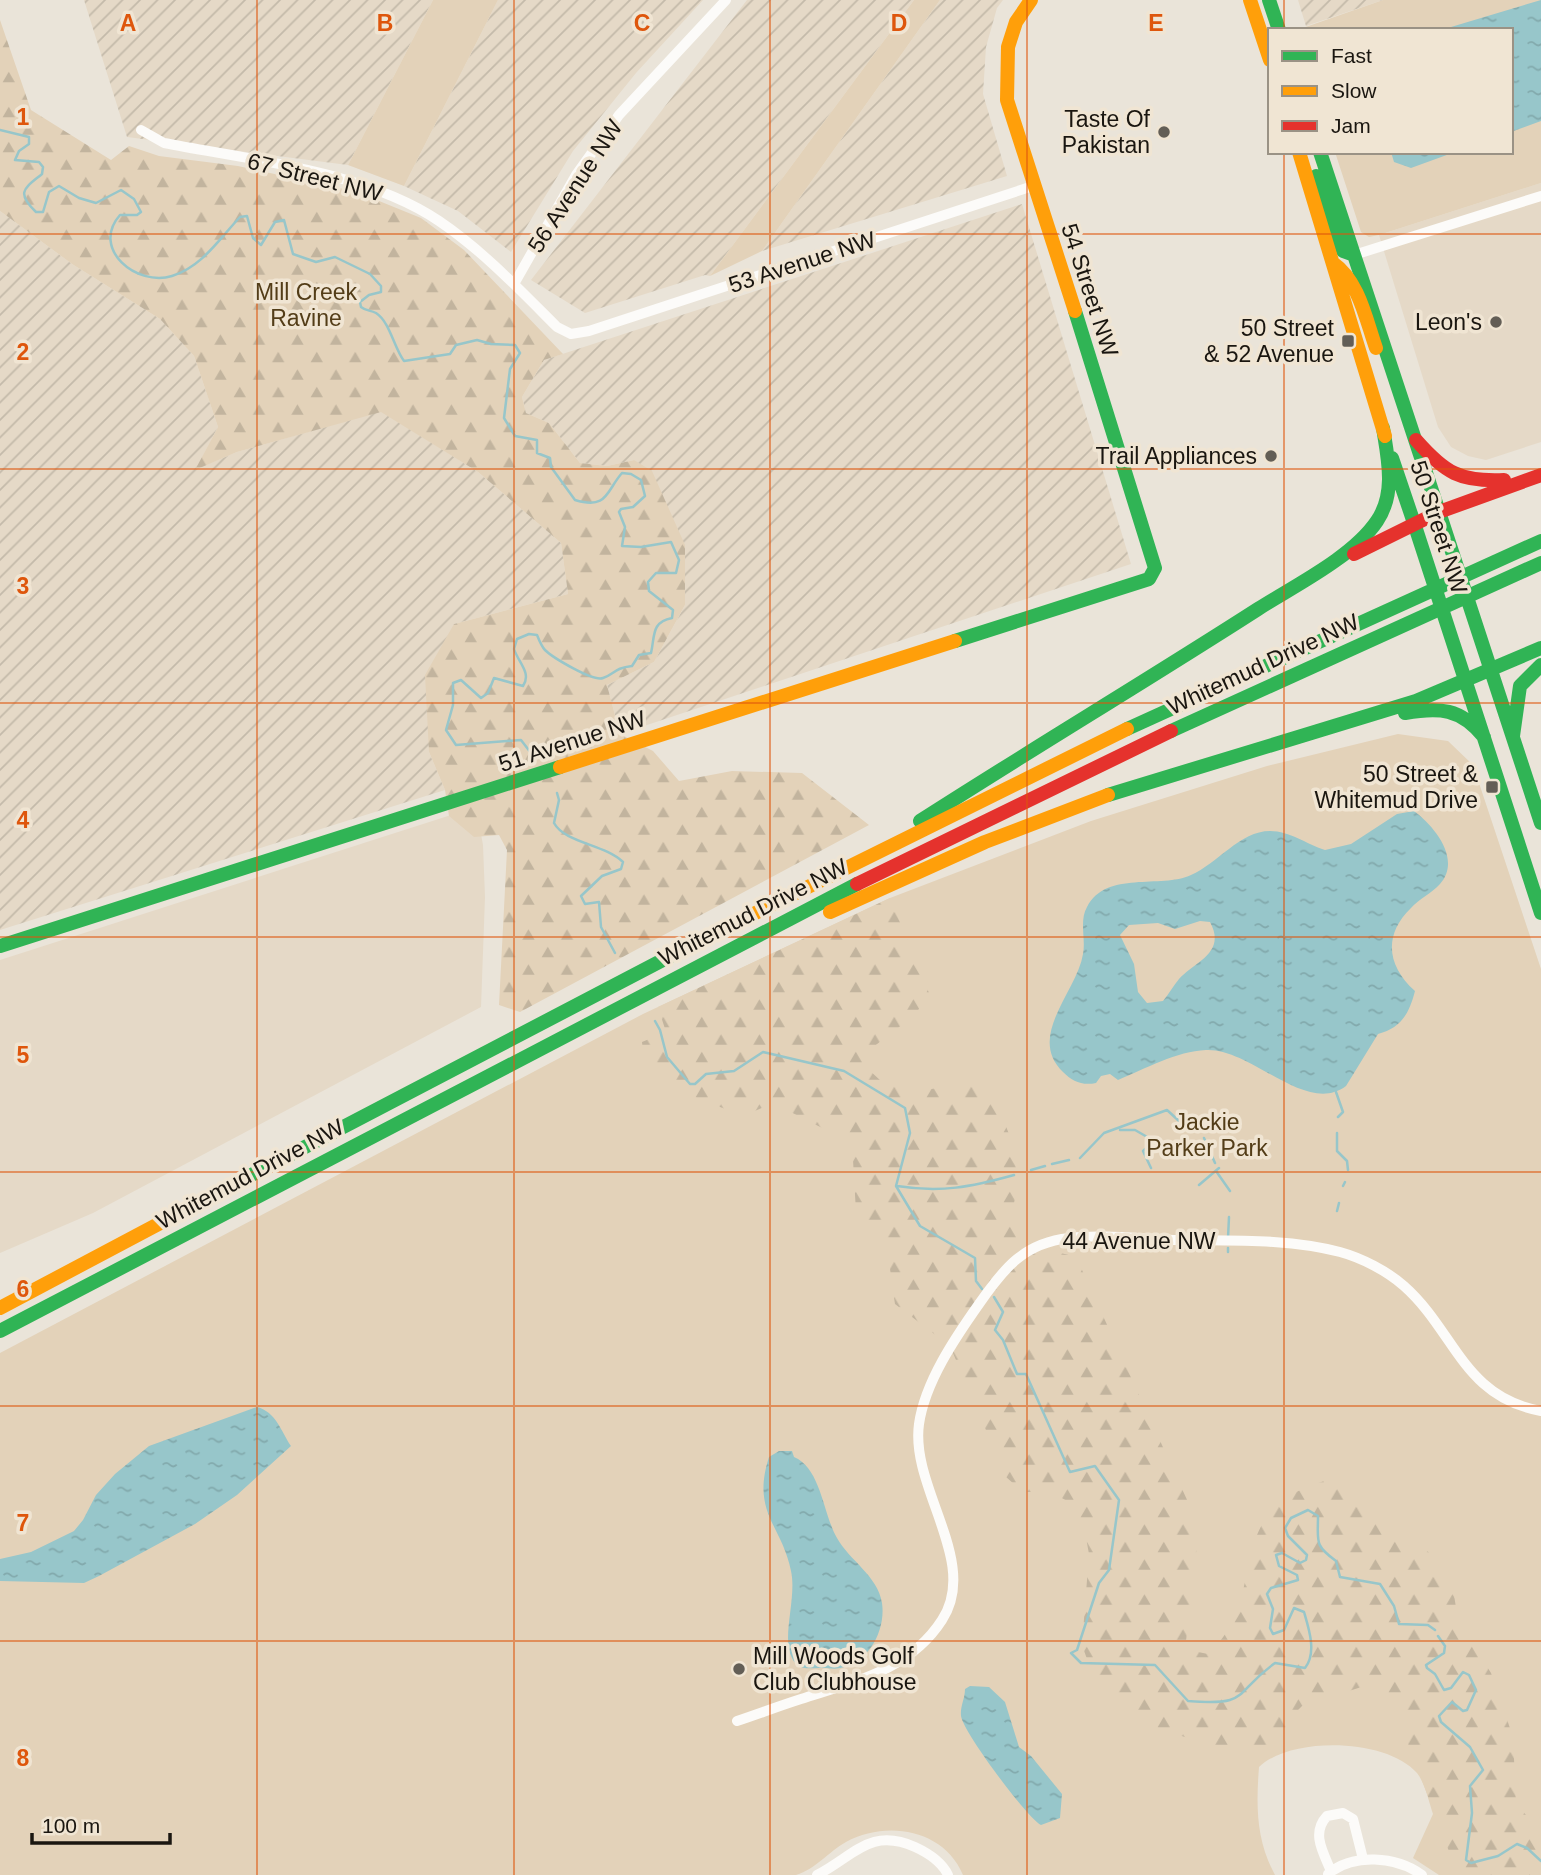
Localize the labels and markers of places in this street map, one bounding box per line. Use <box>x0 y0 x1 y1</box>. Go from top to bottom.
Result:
place label: Taste Of Pakistan <box>1062 106 1151 158</box>
marker: Taste Of Pakistan <box>1156 124 1172 140</box>
place label: Leon's <box>1415 309 1482 335</box>
marker: Leon's <box>1488 314 1504 330</box>
place label: 50 Street & 52 Avenue <box>1204 315 1335 367</box>
marker: 50 Street & 52 Avenue <box>1340 333 1356 349</box>
place label: Trail Appliances <box>1095 443 1257 469</box>
marker: Trail Appliances <box>1263 448 1279 464</box>
place label: 50 Street & Whitemud Drive <box>1314 761 1478 813</box>
marker: 50 Street & Whitemud Drive <box>1484 779 1500 795</box>
place label: Mill Woods Golf Club Clubhouse <box>753 1643 917 1695</box>
marker: Mill Woods Golf Club Clubhouse <box>731 1661 747 1677</box>

